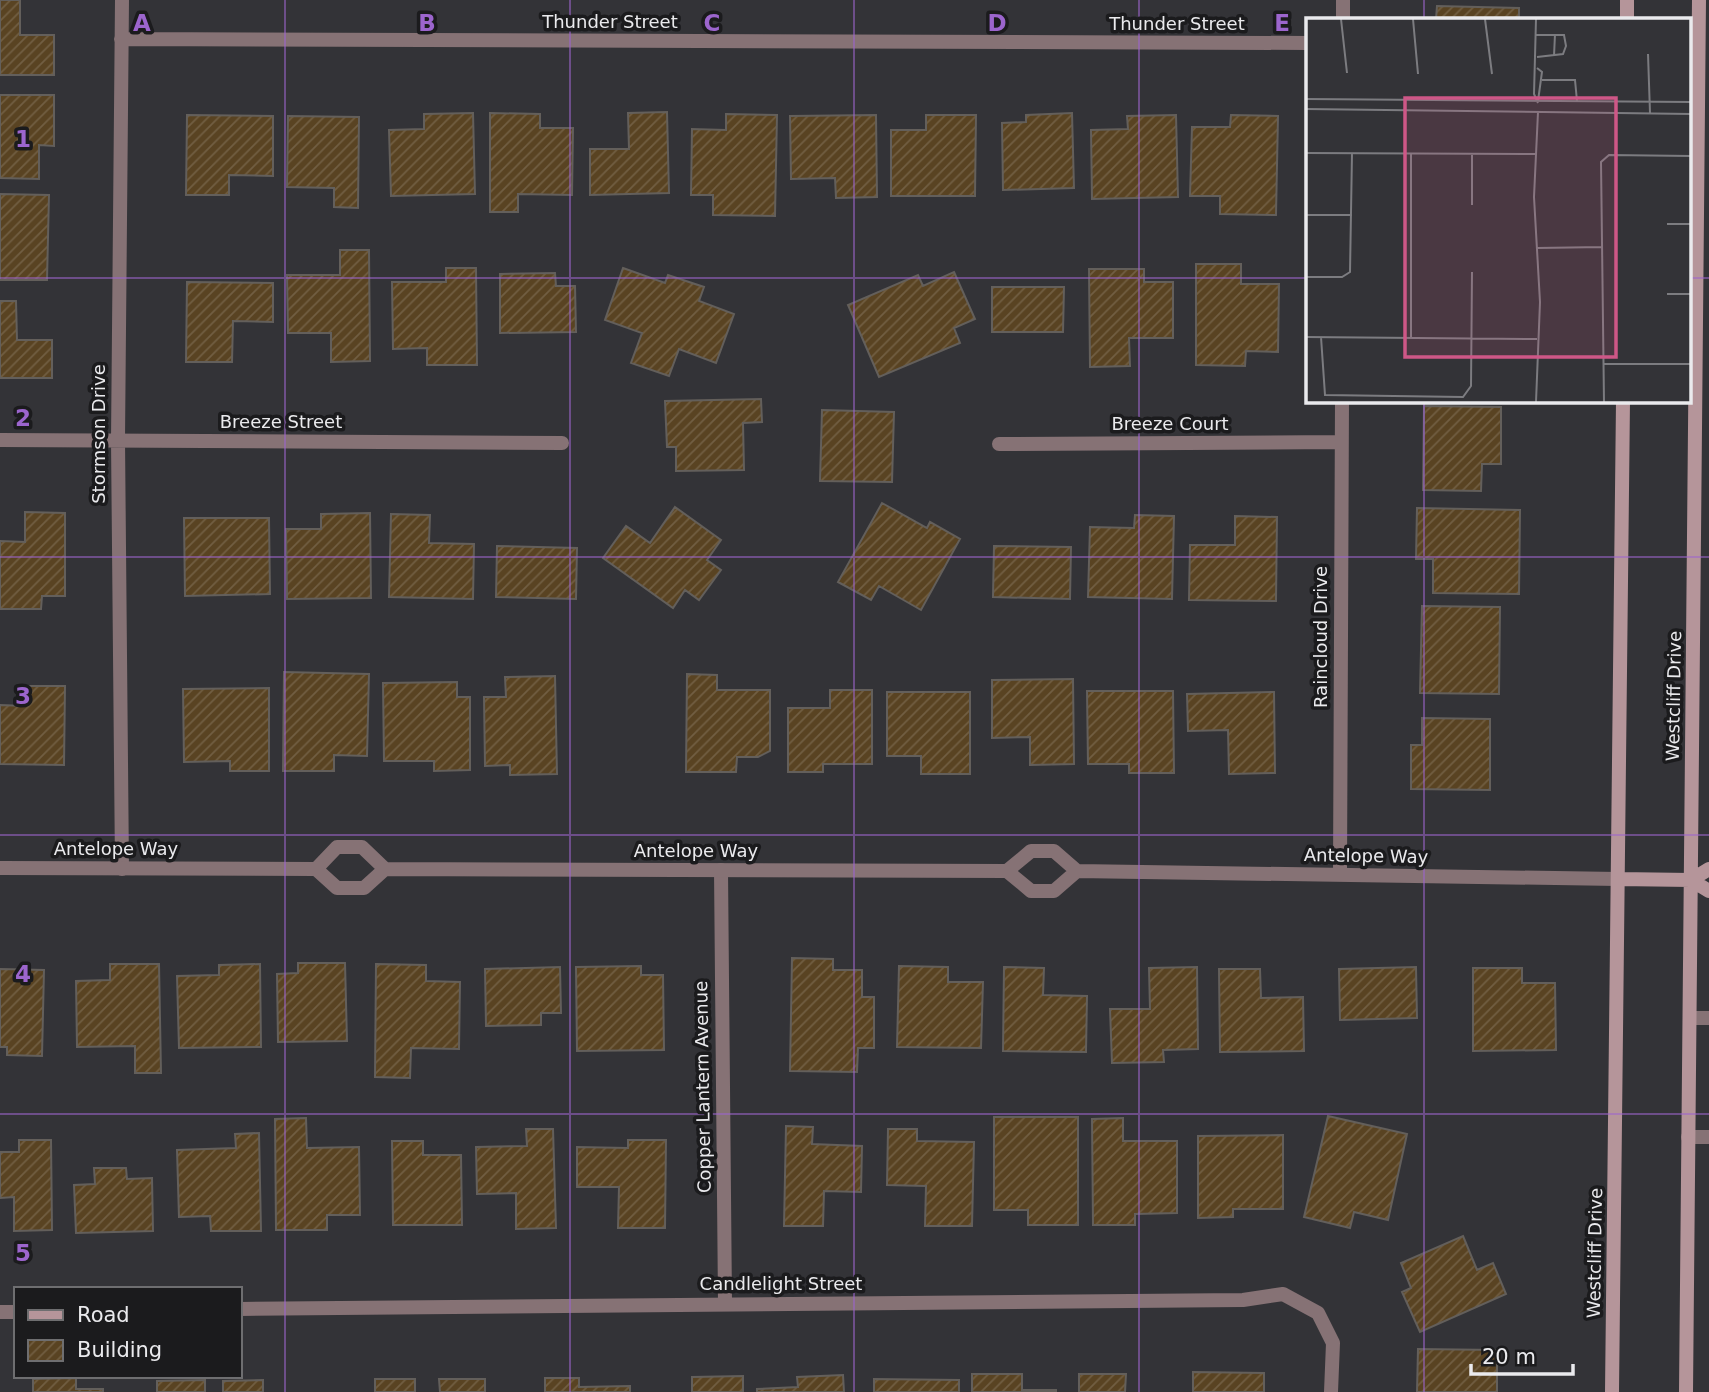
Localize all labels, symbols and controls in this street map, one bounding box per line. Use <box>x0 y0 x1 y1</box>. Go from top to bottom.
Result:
text: A <box>133 10 151 36</box>
text: B <box>418 10 436 36</box>
text: C <box>704 10 720 36</box>
text: D <box>987 10 1007 36</box>
text: E <box>1274 10 1290 36</box>
street label: Thunder Street <box>541 11 678 32</box>
street label: Thunder Street <box>1108 13 1245 34</box>
inset map <box>1306 18 1692 402</box>
text: 1 <box>15 126 31 152</box>
street label: Stormson Drive <box>88 364 109 504</box>
text: 2 <box>15 405 31 431</box>
street label: Breeze Street <box>220 411 342 432</box>
street label: Breeze Court <box>1111 413 1229 434</box>
street label: Raincloud Drive <box>1310 566 1331 708</box>
street label: Westcliff Drive <box>1662 631 1685 761</box>
text: 3 <box>15 683 31 709</box>
street label: Antelope Way <box>54 838 179 859</box>
street label: Antelope Way <box>634 840 759 861</box>
street label: Antelope Way <box>1304 844 1429 867</box>
text: 4 <box>15 961 31 987</box>
street label: Copper Lantern Avenue <box>690 981 715 1193</box>
street label: Westcliff Drive <box>1583 1188 1606 1318</box>
text: 5 <box>15 1240 31 1266</box>
street label: Candlelight Street <box>700 1273 862 1294</box>
legend <box>14 1287 242 1378</box>
text: Road <box>77 1303 130 1327</box>
scale bar <box>1471 1332 1572 1376</box>
text: Building <box>77 1338 162 1362</box>
text: 20 m <box>1482 1345 1536 1369</box>

